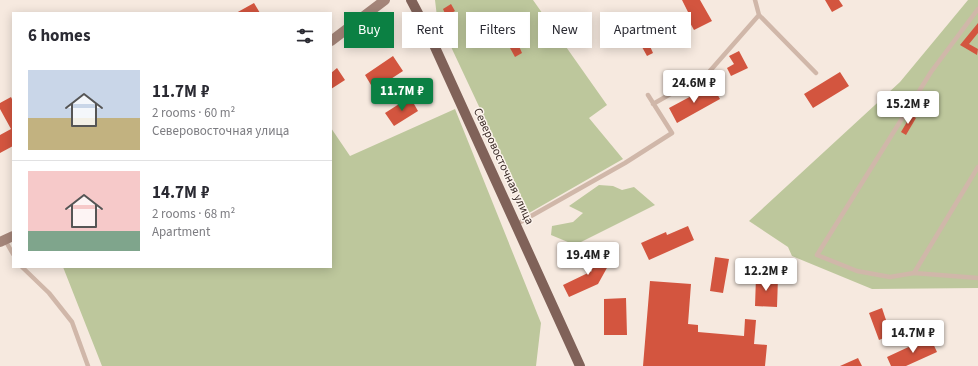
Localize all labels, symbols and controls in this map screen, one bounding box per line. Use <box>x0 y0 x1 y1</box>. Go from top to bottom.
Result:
chip: Buy <box>344 12 394 48</box>
chip: Rent <box>402 12 458 48</box>
chip: Filters <box>466 12 530 48</box>
chip: New <box>538 12 592 48</box>
chip: Apartment <box>600 12 691 48</box>
text: 6 homes <box>28 24 90 48</box>
icon: filters <box>294 25 316 47</box>
pin: 24.6M ₽ <box>657 70 731 104</box>
text: 24.6M ₽ <box>672 74 716 92</box>
pin: 11.7M ₽ <box>365 78 439 112</box>
text: 11.7M ₽ <box>152 80 209 104</box>
text: 11.7M ₽ <box>380 82 424 100</box>
icon: home <box>60 86 108 134</box>
pin: 15.2M ₽ <box>871 91 945 125</box>
text: 15.2M ₽ <box>886 95 930 113</box>
text: 2 rooms · 60 m² <box>152 104 235 122</box>
street label: Северовосточная улица <box>469 105 538 227</box>
text: Северовосточная улица <box>152 122 289 140</box>
text: 14.7M ₽ <box>152 181 209 205</box>
icon: home <box>60 187 108 235</box>
text: 2 rooms · 68 m² <box>152 205 235 223</box>
text: Apartment <box>152 223 210 241</box>
pin: 19.4M ₽ <box>551 242 625 276</box>
text: 19.4M ₽ <box>566 246 610 264</box>
pin: 12.2M ₽ <box>729 258 803 292</box>
text: 12.2M ₽ <box>744 262 788 280</box>
pin: 14.7M ₽ <box>876 320 950 354</box>
text: 14.7M ₽ <box>891 324 935 342</box>

